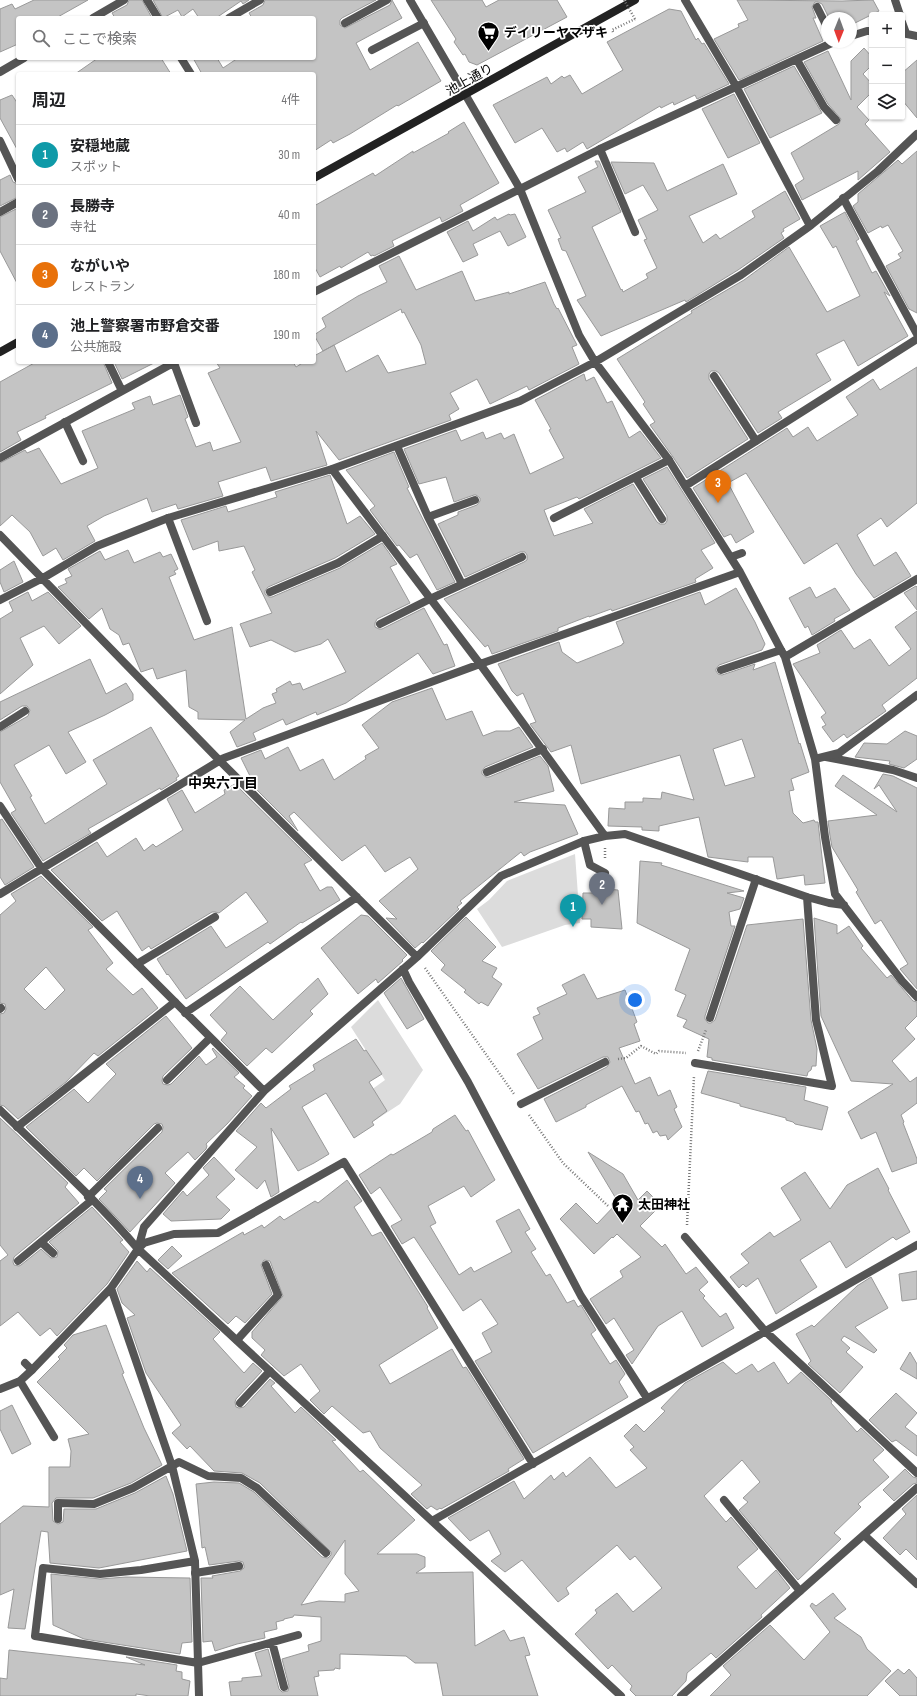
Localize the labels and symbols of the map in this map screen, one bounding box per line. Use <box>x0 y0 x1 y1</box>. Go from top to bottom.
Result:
north arrow <box>821 12 857 48</box>
supermarket icon: デイリーヤマザキ <box>476 19 502 52</box>
place label: デイリーヤマザキ <box>504 25 608 41</box>
street label: 池上通り <box>443 60 496 99</box>
pin: 3 <box>705 470 731 503</box>
district label: 中央六丁目 <box>188 775 258 792</box>
pin: 2 <box>589 872 615 905</box>
pin: 1 <box>560 894 586 927</box>
your location <box>625 990 645 1010</box>
pin: 4 <box>127 1166 153 1199</box>
temple icon: 太田神社 <box>609 1191 635 1224</box>
place label: 太田神社 <box>638 1197 690 1213</box>

